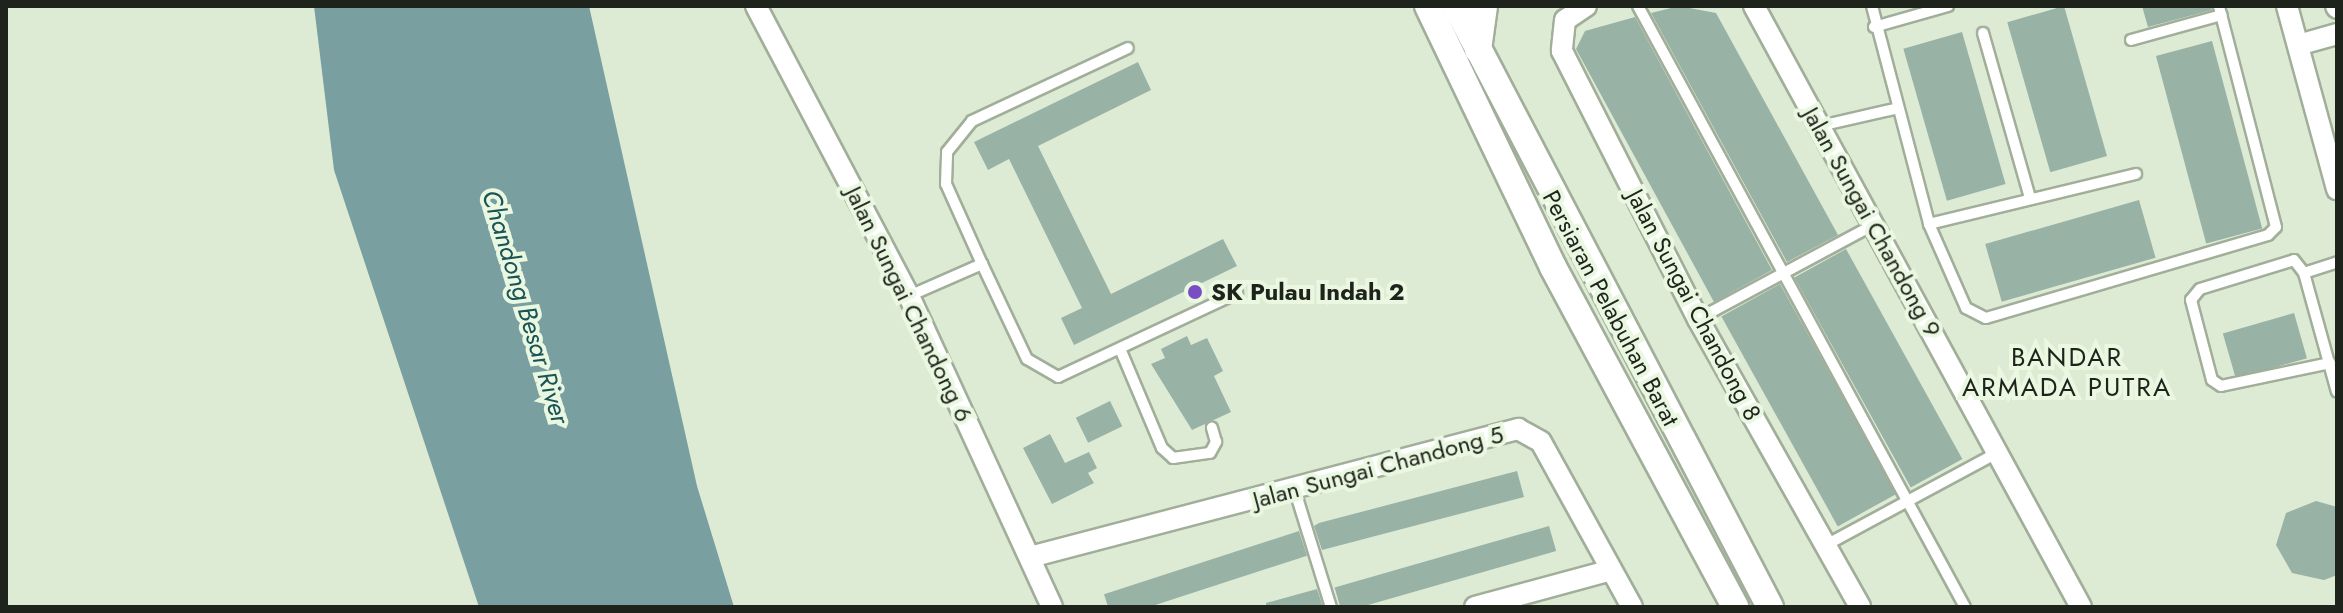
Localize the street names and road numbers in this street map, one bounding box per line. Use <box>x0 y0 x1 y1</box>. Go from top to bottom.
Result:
street label: Jalan Sungai Chandong 9 <box>1797 102 1947 342</box>
street label: Jalan Sungai Chandong 6 <box>839 182 979 426</box>
street label: Jalan Sungai Chandong 8 <box>1621 184 1767 426</box>
street label: Persiaran Pelabuhan Barat <box>1537 185 1685 431</box>
street label: Jalan Sungai Chandong 5 <box>1250 420 1506 514</box>

